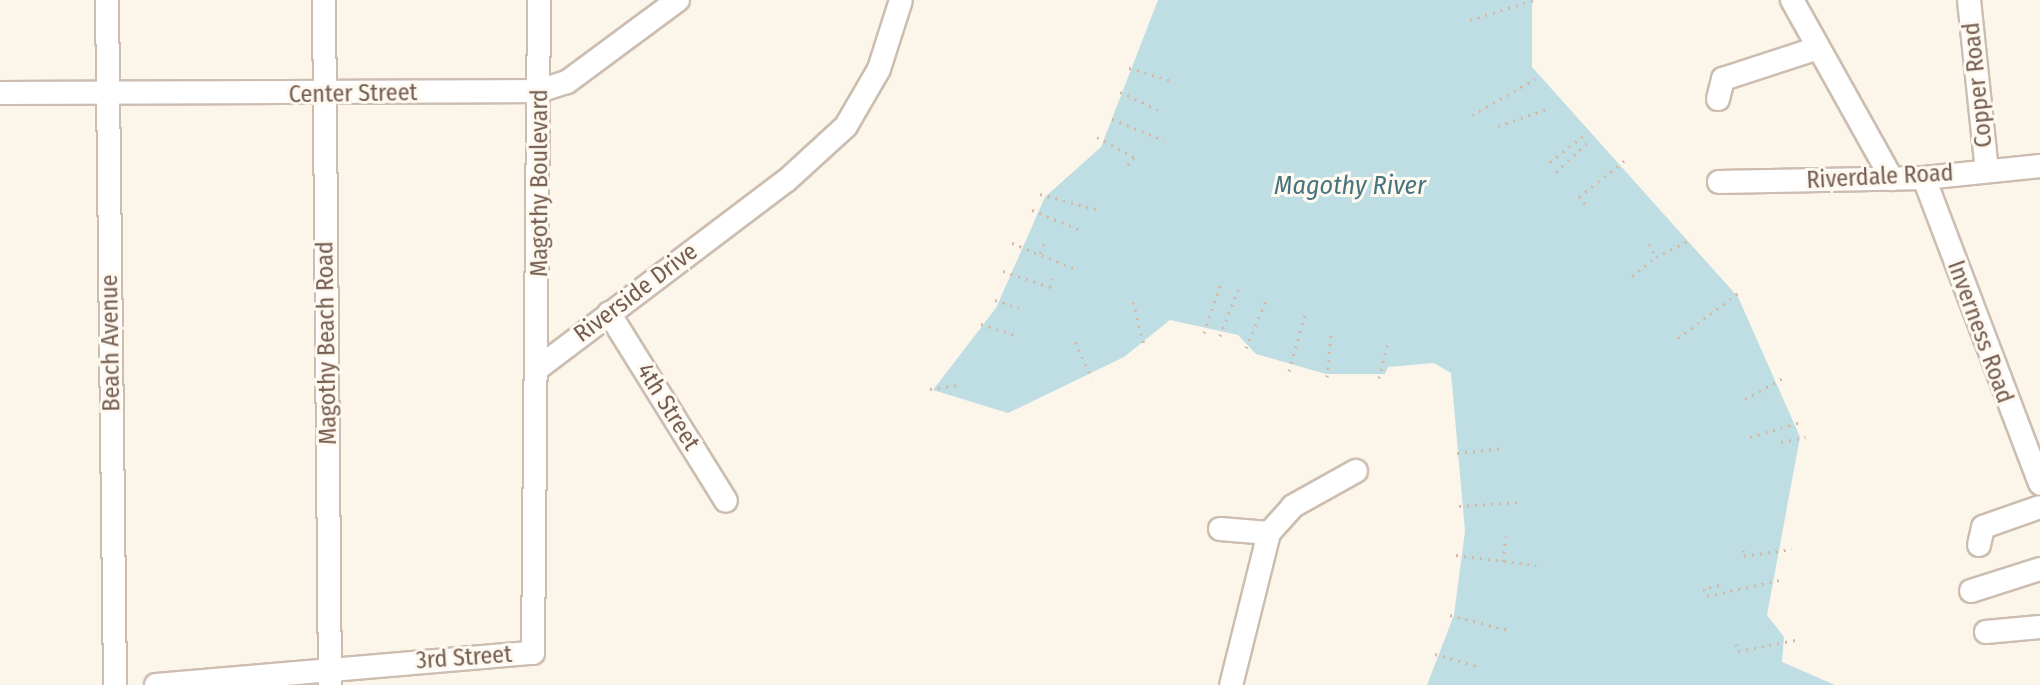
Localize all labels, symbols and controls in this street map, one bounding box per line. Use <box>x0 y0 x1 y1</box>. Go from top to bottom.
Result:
street label: Copper Road <box>1957 21 1999 149</box>
street label: Center Street <box>288 78 418 110</box>
street label: Magothy Boulevard <box>526 89 554 277</box>
street label: Riverdale Road <box>1806 159 1954 195</box>
water label: Magothy River <box>1274 170 1426 202</box>
street label: Riverside Drive <box>569 237 703 349</box>
street label: Magothy Beach Road <box>311 241 343 445</box>
street label: Inverness Road <box>1941 257 2019 407</box>
street label: Beach Avenue <box>95 274 127 412</box>
street label: 4th Street <box>630 358 706 456</box>
street label: 3rd Street <box>415 640 513 676</box>

